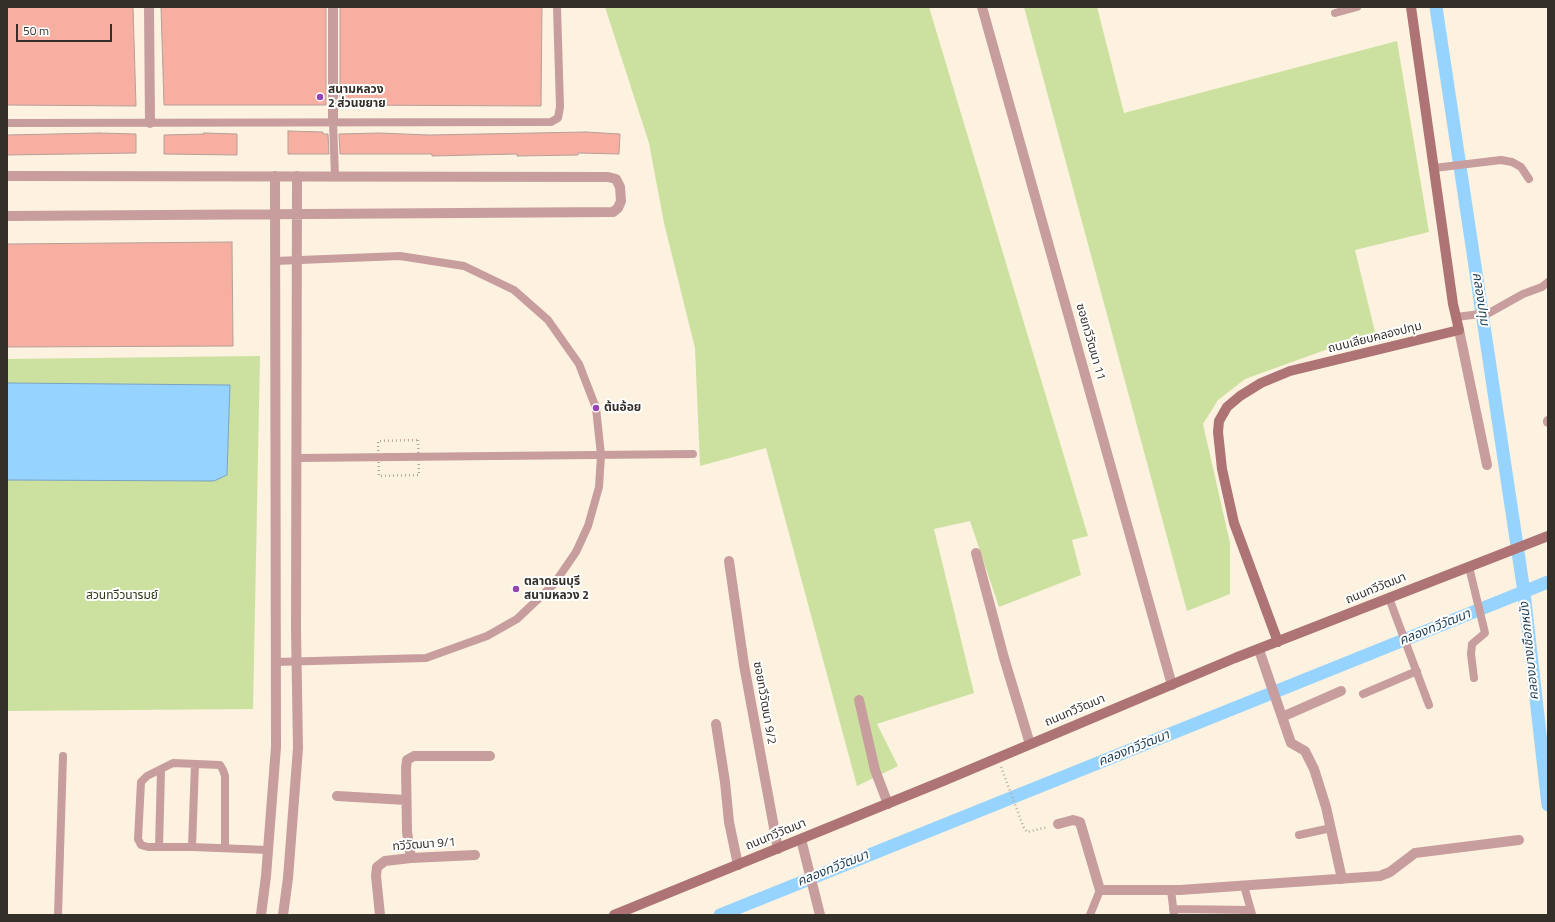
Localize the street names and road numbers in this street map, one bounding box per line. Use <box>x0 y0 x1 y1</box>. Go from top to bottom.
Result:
street label: ซอยทวีวัฒนา 11 <box>1072 302 1108 382</box>
street label: ถนนเลียบคลองปทุม <box>1327 319 1423 357</box>
street label: ถนนทวีวัฒนา <box>1344 570 1408 608</box>
street label: ซอยทวีวัฒนา 9/2 <box>750 660 778 746</box>
street label: ถนนทวีวัฒนา <box>1043 692 1107 730</box>
street label: ถนนทวีวัฒนา <box>744 816 808 854</box>
street label: ทวีวัฒนา 9/1 <box>392 836 456 854</box>

